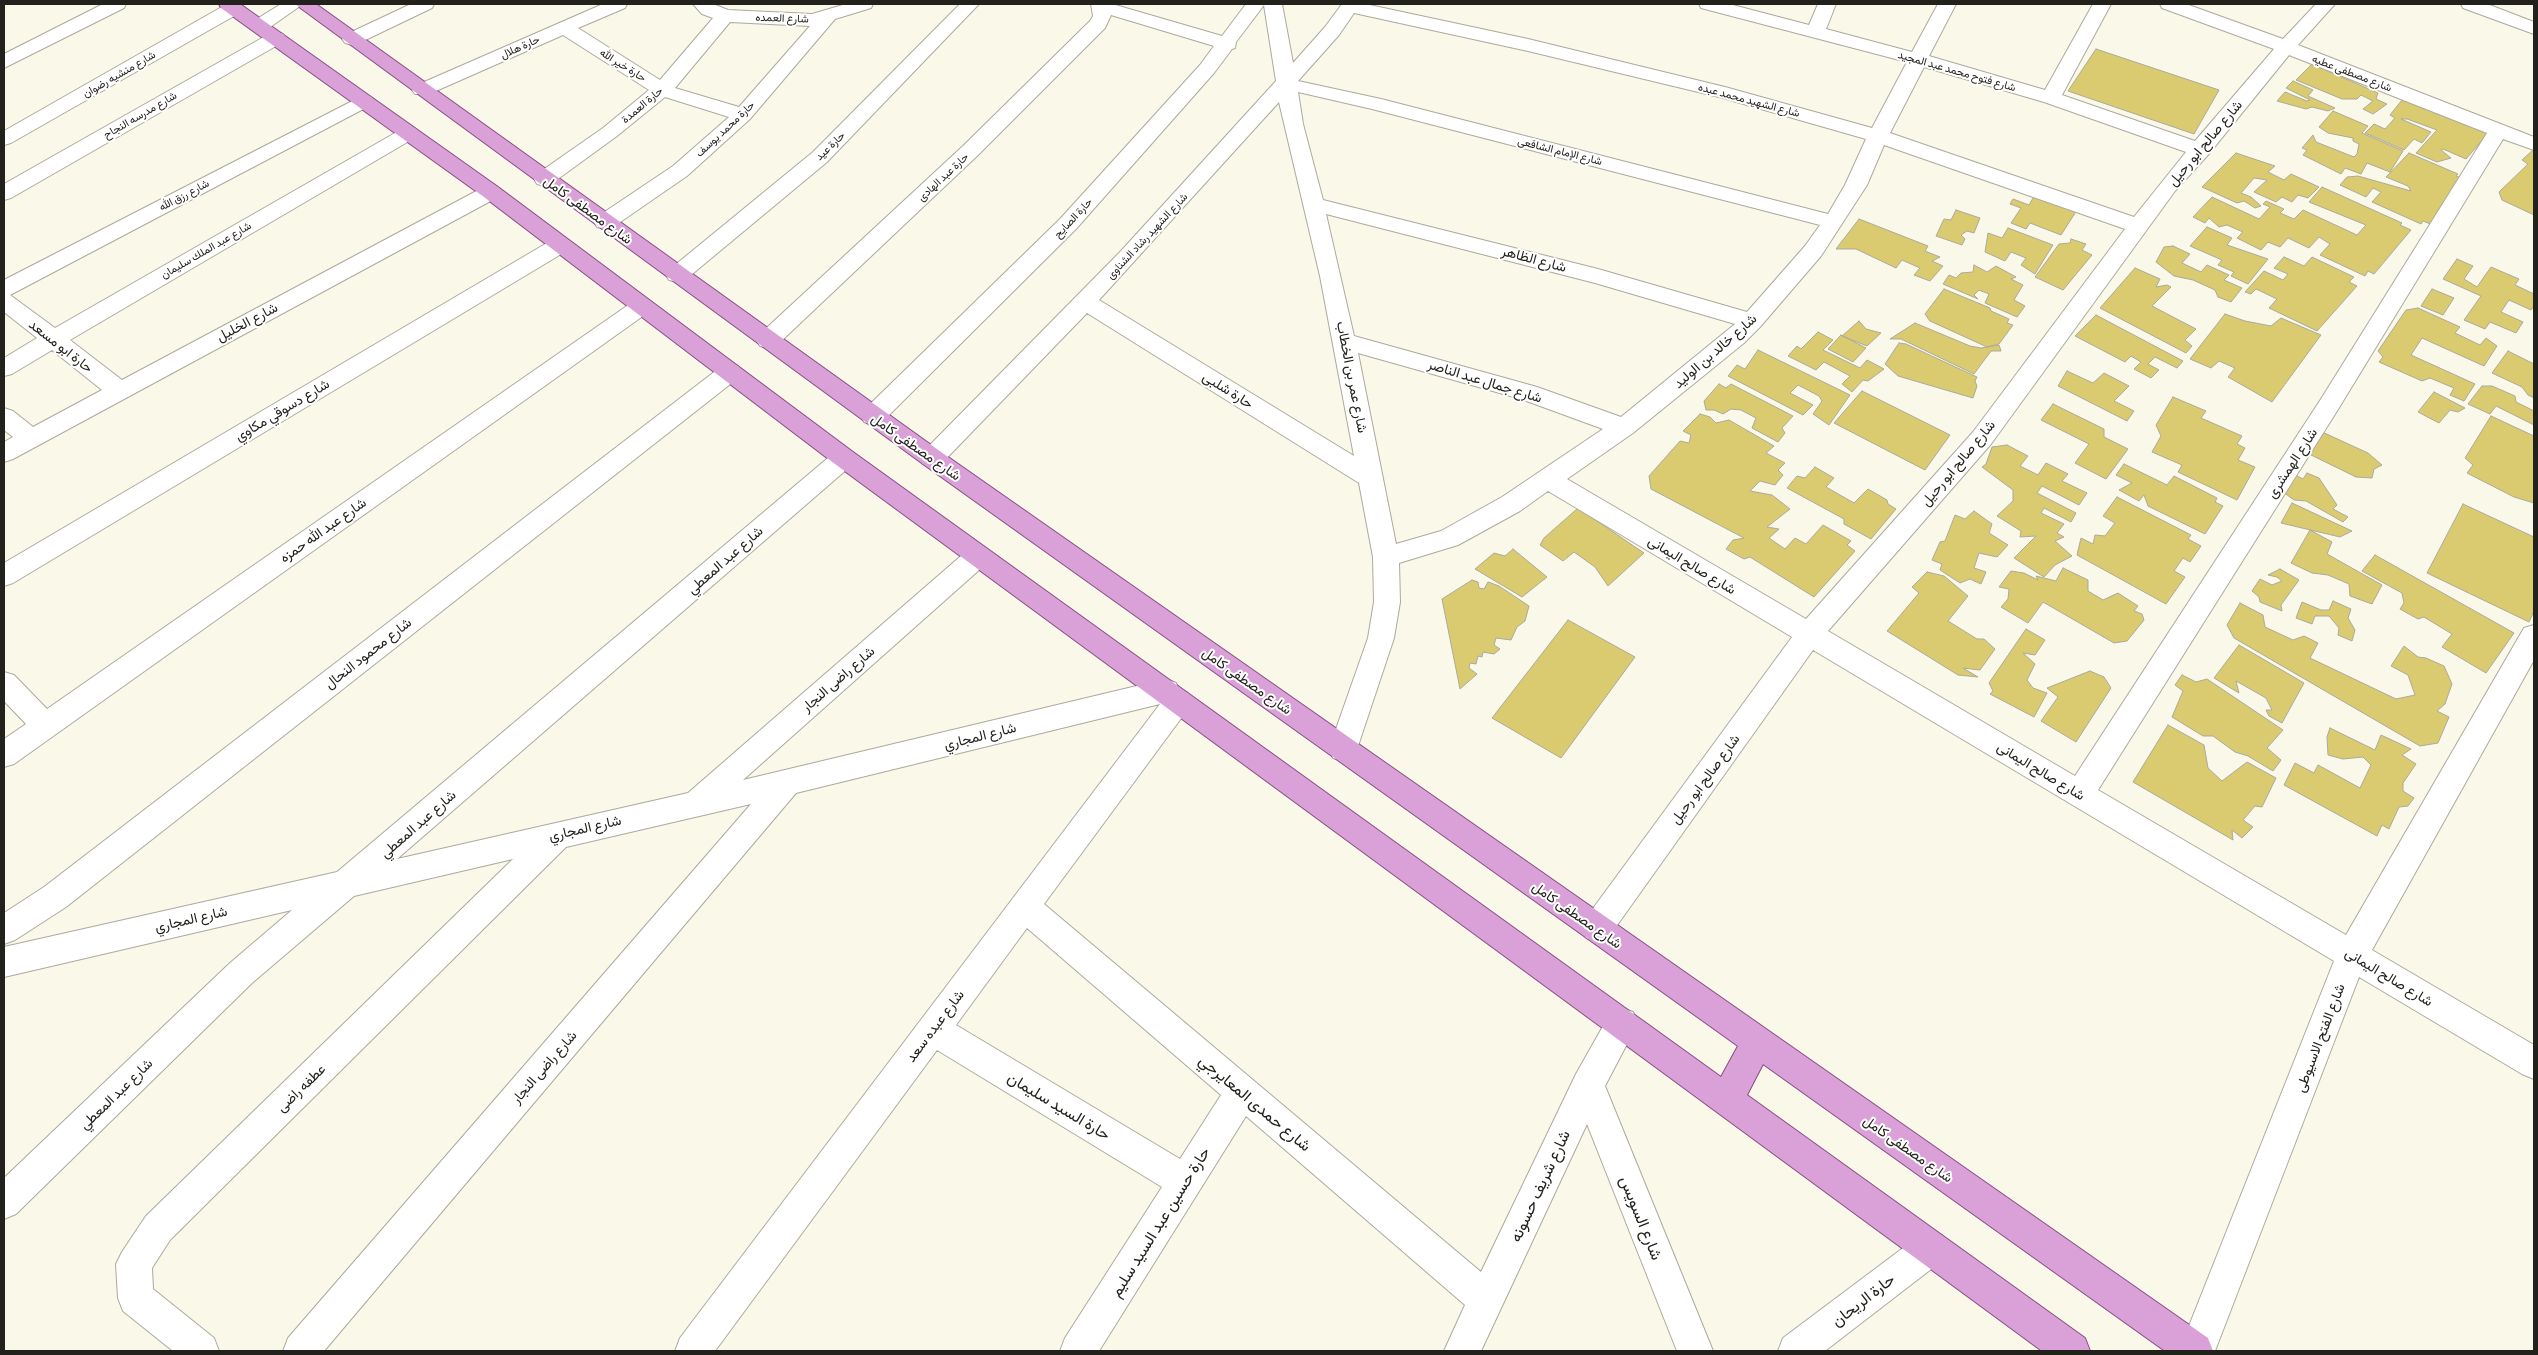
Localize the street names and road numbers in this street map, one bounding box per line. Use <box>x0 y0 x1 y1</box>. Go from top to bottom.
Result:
street label: شارع العمده <box>755 10 809 26</box>
street label: حارة هلال <box>498 32 542 62</box>
street label: حارة خير الله <box>597 46 649 84</box>
street label: شارع منشيه رضوان <box>80 48 158 100</box>
street label: شارع فتوح محمد عبد المجيد <box>1897 48 2017 94</box>
street label: شارع مصطفى عطيه <box>2310 52 2394 94</box>
street label: شارع الشهيد محمد عبده <box>1697 80 1801 120</box>
street label: حارة العمدة <box>619 84 665 126</box>
street label: شارع مدرسه النجاح <box>101 89 179 141</box>
street label: شارع صالح ابو رحيل <box>2164 97 2246 189</box>
street label: حارة محمد يوسف <box>693 98 757 160</box>
street label: حارة عيد <box>812 129 848 163</box>
street label: شارع الإمام الشافعى <box>1516 134 1604 168</box>
street label: حارة عبد الهادى <box>915 150 971 204</box>
street label: شارع مصطفى كامل <box>540 172 636 248</box>
street label: شارع رزق الله <box>157 176 211 214</box>
street label: شارع الشهيد رشاد الشناوى <box>1104 190 1190 282</box>
street label: حارة الصايح <box>1051 195 1095 241</box>
street label: شارع عبد الملك سليمان <box>158 219 254 281</box>
street label: شارع الظاهر <box>1500 242 1568 276</box>
street label: شارع الخليل <box>213 299 281 345</box>
street label: شارع خالد بن الوليد <box>1670 310 1760 392</box>
street label: حارة ابو مسعد <box>26 316 96 376</box>
street label: شارع عمر بن الخطاب <box>1333 320 1371 434</box>
street label: شارع جمال عبد الناصر <box>1426 356 1544 406</box>
street label: حارة شلبى <box>1200 368 1256 412</box>
street label: شارع دسوقي مكاوي <box>232 375 332 445</box>
street label: شارع مصطفى كامل <box>868 410 964 484</box>
street label: شارع صالح ابو رحيل <box>1917 417 1999 509</box>
street label: شارع الهمشرى <box>2263 425 2321 501</box>
street label: شارع عبد الله حمزه <box>277 494 369 566</box>
street label: شارع عبد المعطي <box>684 523 766 597</box>
street label: شارع صالح اليمانى <box>1645 532 1739 598</box>
street label: شارع محمود النحال <box>321 614 415 692</box>
street label: شارع راضى النجار <box>798 643 878 715</box>
street label: شارع مصطفى كامل <box>1199 644 1295 718</box>
street label: شارع المجاري <box>942 719 1018 753</box>
street label: شارع صالح ابو رحيل <box>1667 731 1743 827</box>
street label: شارع صالح اليمانى <box>1994 738 2088 804</box>
street label: شارع عبد المعطي <box>377 787 459 861</box>
street label: شارع المجاري <box>547 811 623 845</box>
street label: شارع مصطفى كامل <box>1529 878 1625 952</box>
street label: شارع المجاري <box>153 902 229 936</box>
street label: شارع صالح اليمانى <box>2342 944 2436 1010</box>
street label: شارع الفتح الاسيوطى <box>2292 981 2348 1095</box>
street label: شارع عبده سعد <box>902 987 968 1065</box>
street label: شارع راضى النجار <box>508 1027 580 1107</box>
street label: شارع حمدى المعايرجي <box>1195 1051 1315 1155</box>
street label: شارع عبد المعطي <box>76 1055 156 1133</box>
street label: عطفه راضى <box>273 1061 329 1115</box>
street label: حارة السيد سليمان <box>1004 1068 1114 1144</box>
street label: شارع مصطفى كامل <box>1860 1112 1956 1186</box>
street label: شارع شريف حسونه <box>1506 1127 1574 1245</box>
street label: حارة حسين عبد السيد سليم <box>1106 1143 1214 1301</box>
street label: شارع السويس <box>1615 1173 1667 1263</box>
street label: حارة الريحان <box>1828 1269 1898 1331</box>

